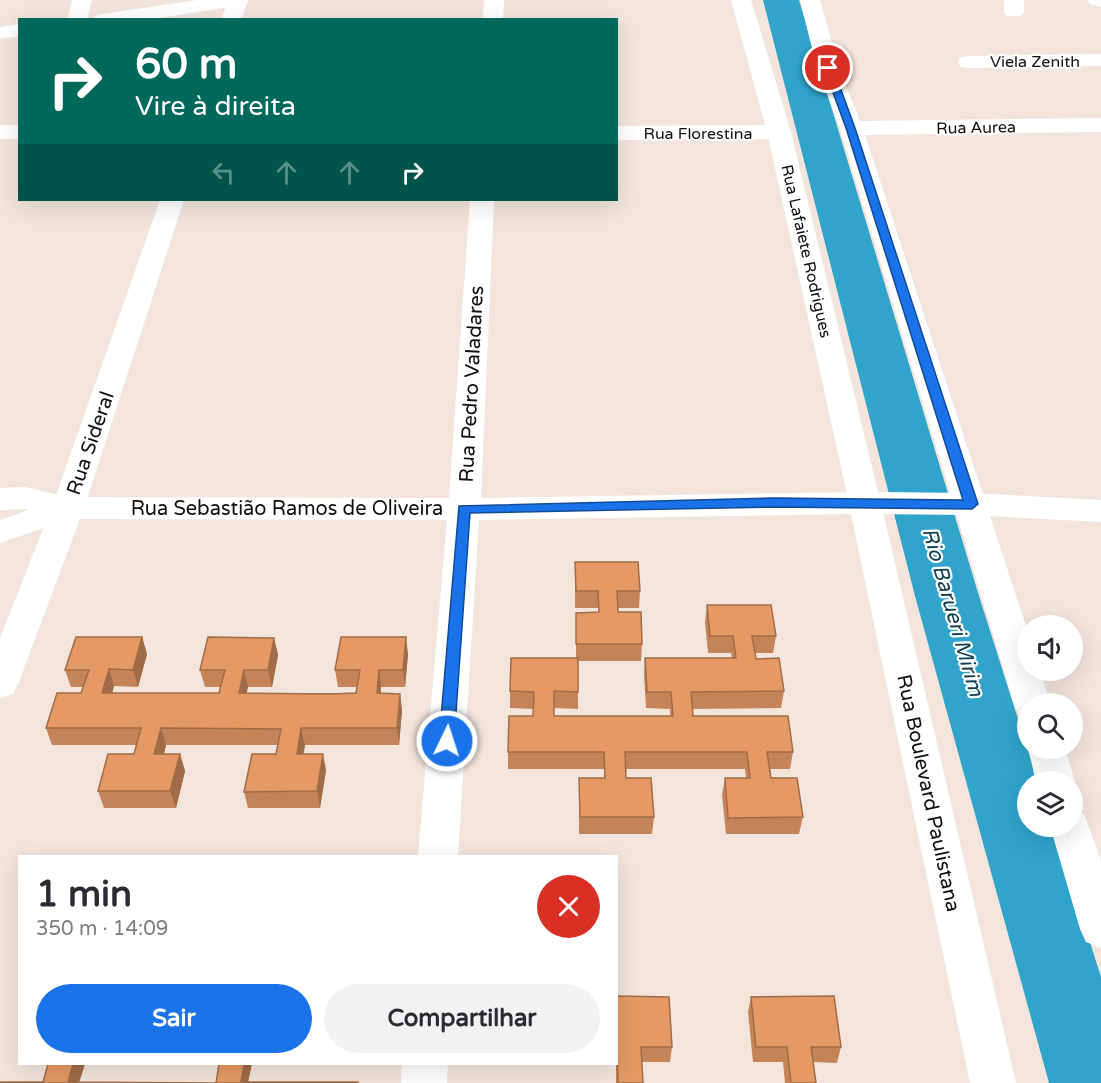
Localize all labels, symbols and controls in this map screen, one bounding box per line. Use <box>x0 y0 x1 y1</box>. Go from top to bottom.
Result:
text: 60 m <box>135 39 237 90</box>
icon: right <box>36 42 114 120</box>
pin <box>802 42 853 93</box>
icon: arrive <box>811 51 844 84</box>
street label: Viela Zenith <box>990 52 1080 72</box>
text: Vire à direita <box>135 90 296 123</box>
street label: Rua Aurea <box>936 117 1016 139</box>
street label: Rua Florestina <box>643 124 753 144</box>
icon: left <box>207 156 240 189</box>
icon: ahead <box>270 156 303 189</box>
icon: ahead <box>333 156 366 189</box>
icon: right <box>396 156 429 189</box>
street label: Rua Lafaiete Rodrigues <box>776 163 836 340</box>
street label: Rua Pedro Valadares <box>455 285 489 483</box>
street label: Rua Sideral <box>62 388 120 498</box>
street label: Rua Sebastião Ramos de Oliveira <box>131 497 443 521</box>
water label: Rio Barueri Mirim <box>917 525 989 700</box>
map controls <box>1017 615 1083 837</box>
button: sound <box>1017 615 1083 681</box>
street label: Rua Boulevard Paulistana <box>891 672 965 914</box>
button: search <box>1017 693 1083 759</box>
position arrow <box>415 709 479 773</box>
button: layers <box>1017 771 1083 837</box>
text: 1 min <box>36 873 132 916</box>
button: close <box>537 875 600 938</box>
text: 350 m · 14:09 <box>36 917 168 941</box>
button: Sair <box>36 984 312 1053</box>
button: Compartilhar <box>324 984 600 1053</box>

